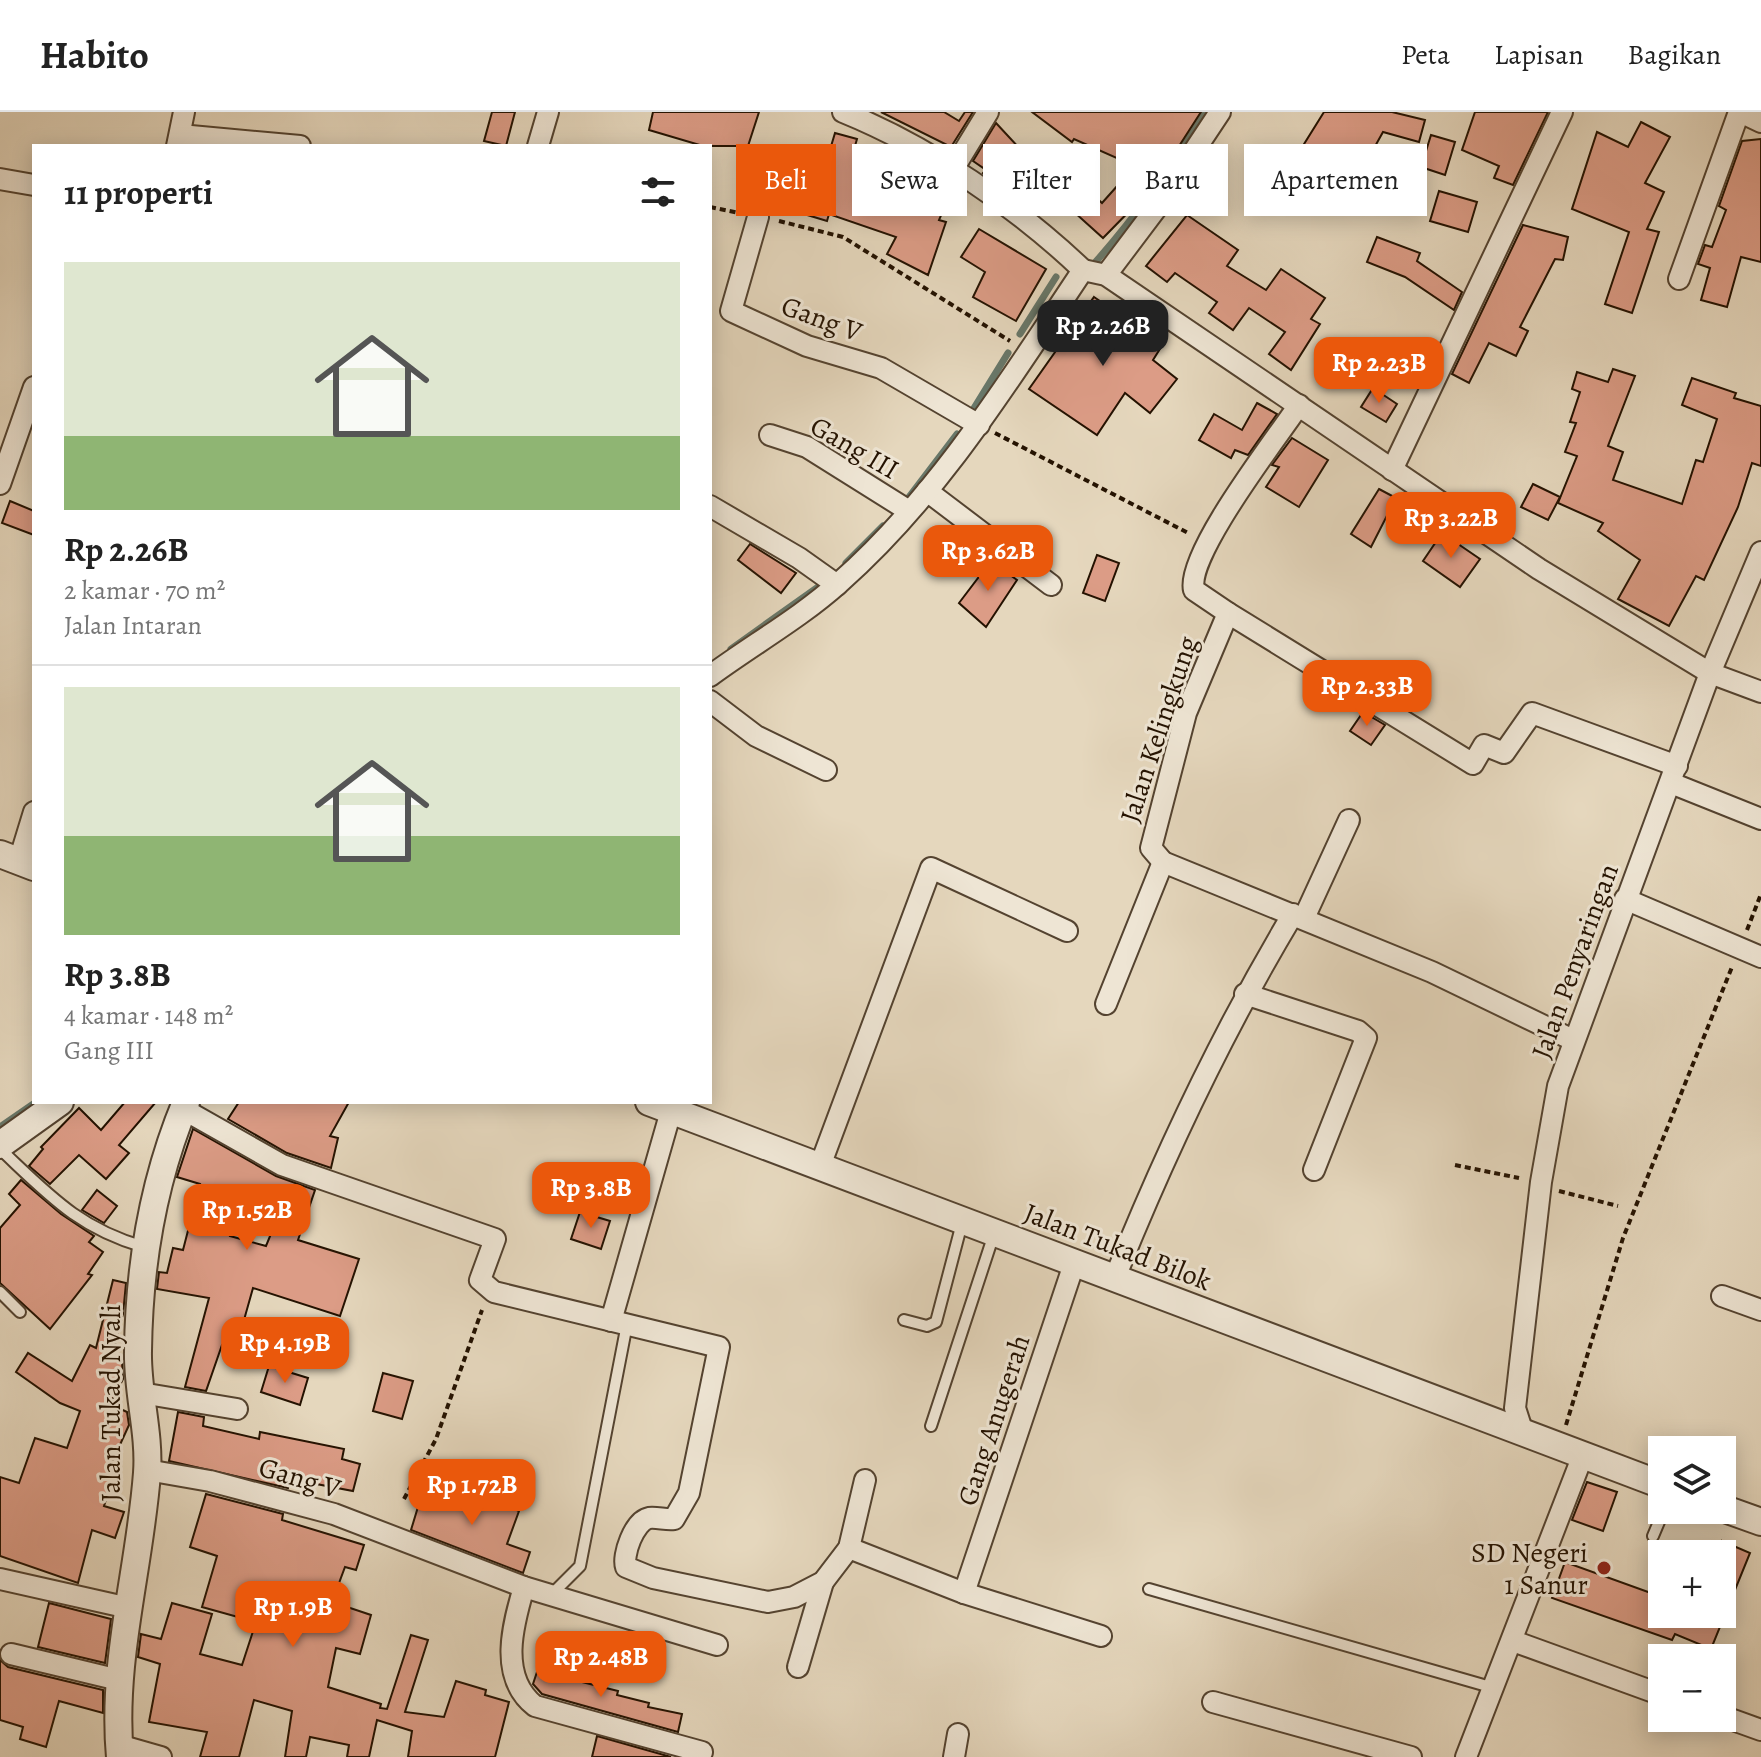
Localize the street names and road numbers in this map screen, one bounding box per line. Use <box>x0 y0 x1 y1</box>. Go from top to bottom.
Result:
street label: Gang V <box>776 287 868 351</box>
street label: Gang III <box>803 407 906 488</box>
street label: Jalan Kelingkung <box>1111 631 1207 827</box>
street label: Jalan Penyaringan <box>1522 859 1628 1064</box>
street label: Jalan Tukad Bilok <box>1019 1194 1217 1300</box>
street label: Jalan Tukad Nyali <box>92 1304 130 1502</box>
street label: Gang Anugerah <box>948 1330 1039 1511</box>
street label: Gang V <box>254 1448 346 1508</box>

